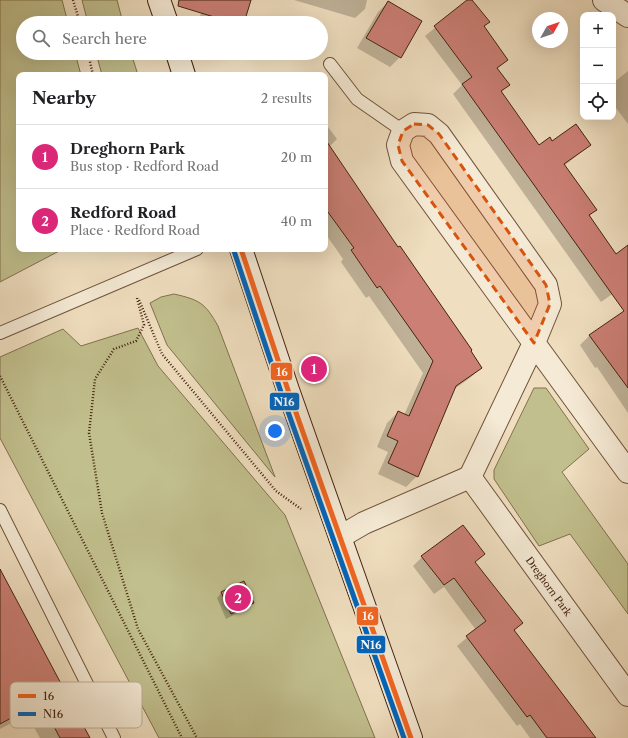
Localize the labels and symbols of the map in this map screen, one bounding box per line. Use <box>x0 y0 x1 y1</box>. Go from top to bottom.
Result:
north arrow <box>532 12 568 48</box>
pin: 1 <box>301 354 327 384</box>
line badge: 16 <box>270 362 293 381</box>
text: 16 <box>276 365 288 379</box>
line badge: N16 <box>269 392 300 411</box>
text: N16 <box>273 395 295 409</box>
your location <box>265 421 285 441</box>
street label: Dreghorn Park <box>523 554 576 619</box>
pin: 2 <box>225 583 251 613</box>
line badge: 16 <box>356 606 379 626</box>
text: 16 <box>362 609 374 623</box>
line badge: N16 <box>356 635 386 654</box>
text: N16 <box>360 638 382 652</box>
legend <box>10 682 142 728</box>
text: 16 <box>43 689 55 703</box>
text: N16 <box>43 707 64 721</box>

